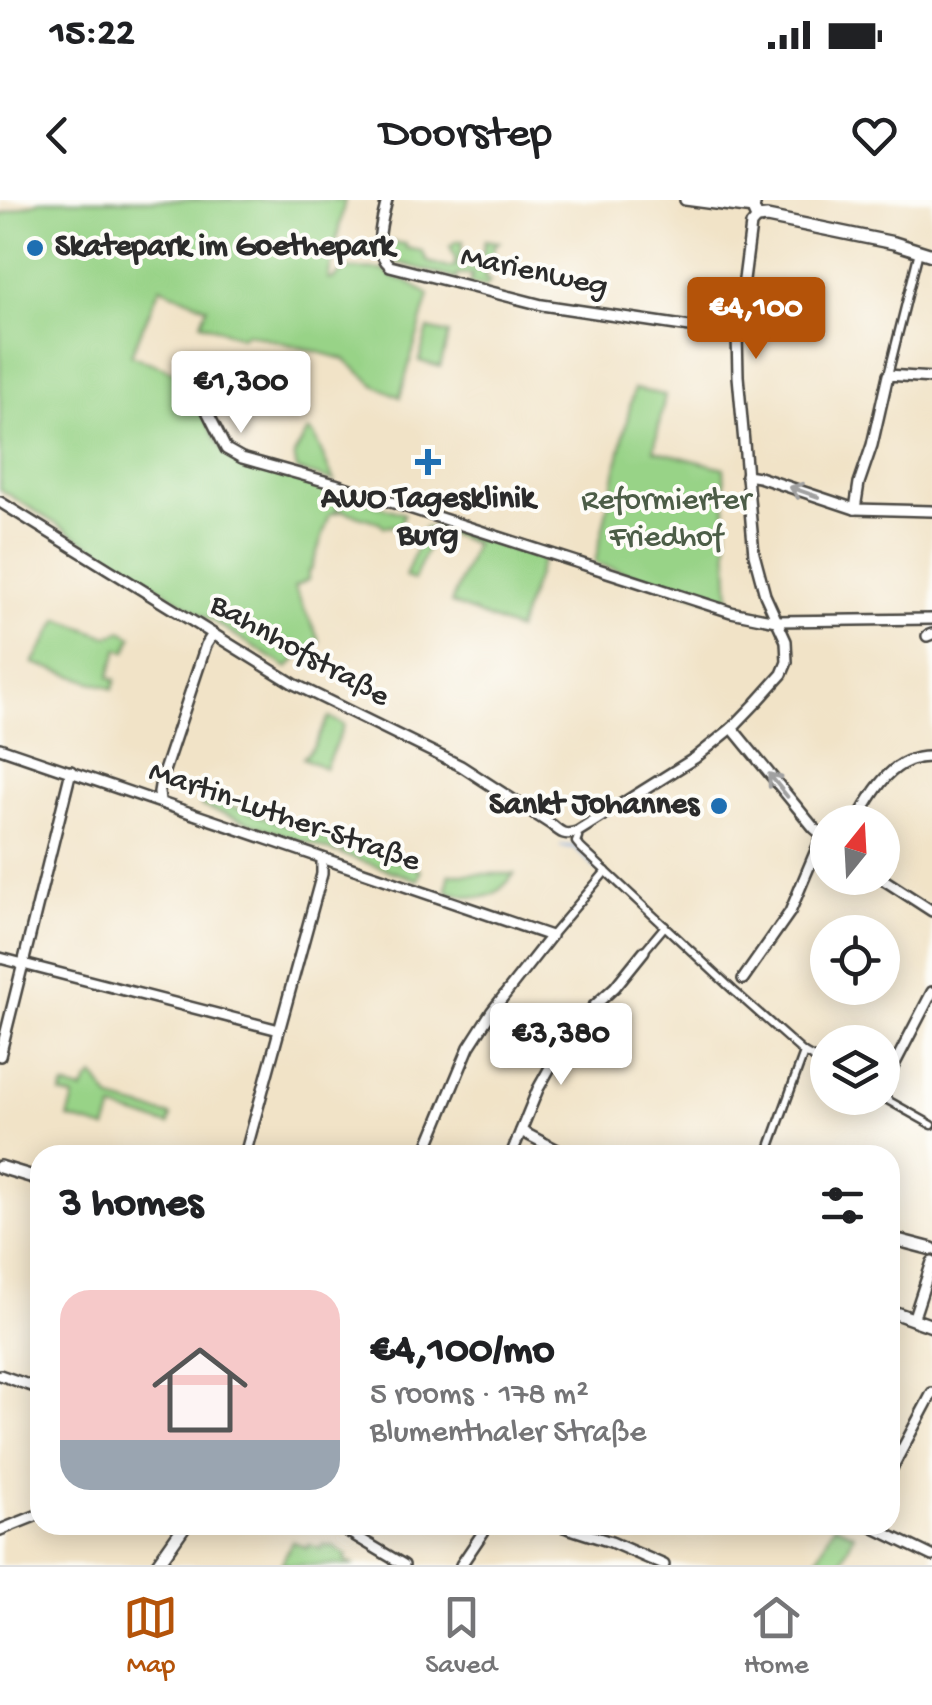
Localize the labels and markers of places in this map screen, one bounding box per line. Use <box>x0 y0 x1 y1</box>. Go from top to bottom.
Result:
place label: Skatepark im Goethepark <box>55 229 398 267</box>
marker: Skatepark im Goethepark <box>24 237 46 259</box>
pin: €4,100 <box>675 277 837 362</box>
pin: €1,300 <box>160 351 322 436</box>
marker: AWO Tagesklinik Burg <box>415 449 441 475</box>
place label: AWO Tagesklinik Burg <box>320 481 539 556</box>
place label: Sankt Johannes <box>489 787 701 825</box>
marker: Sankt Johannes <box>708 795 730 817</box>
pin: €3,380 <box>480 1003 642 1088</box>

